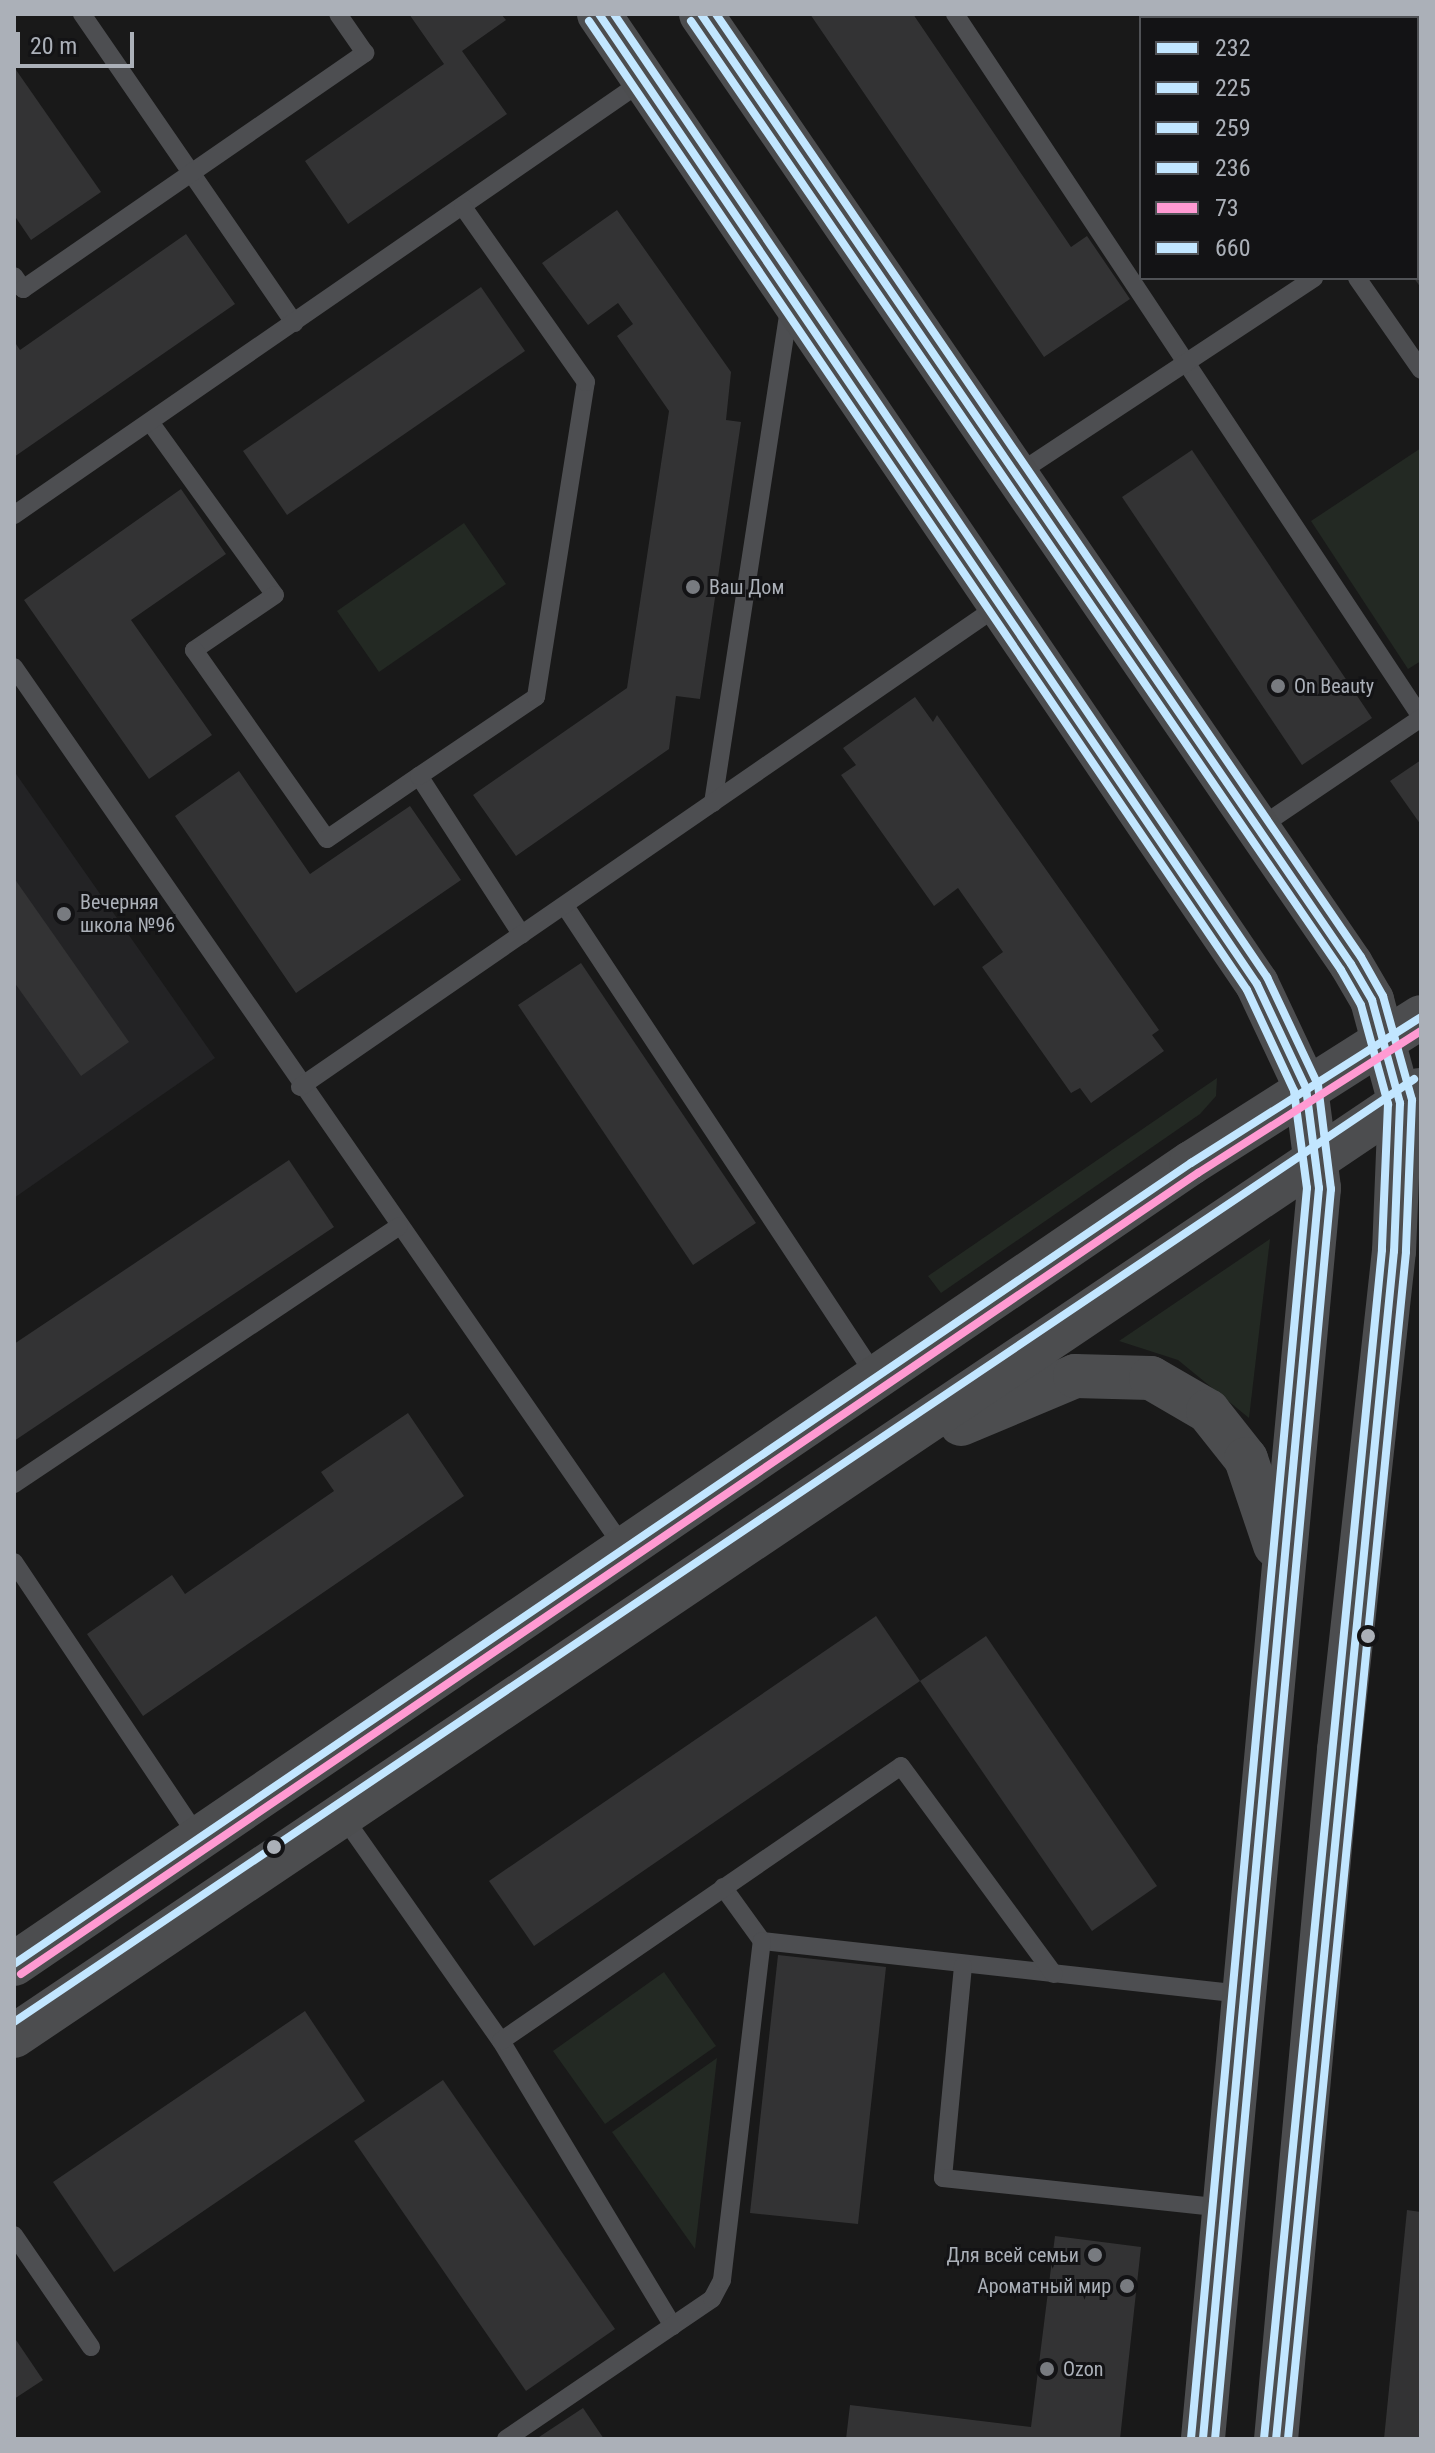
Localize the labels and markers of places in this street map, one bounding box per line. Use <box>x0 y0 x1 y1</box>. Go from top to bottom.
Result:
place label: Ваш Дом <box>709 575 784 599</box>
marker: Ваш Дом <box>684 578 702 596</box>
place label: On Beauty <box>1294 674 1374 698</box>
marker: On Beauty <box>1269 677 1287 695</box>
place label: Вечерняя школа №96 <box>80 890 175 937</box>
marker: Вечерняя школа №96 <box>55 905 73 923</box>
unlabelled marker <box>1360 1628 1376 1644</box>
unlabelled marker <box>266 1839 282 1855</box>
place label: Для всей семьи <box>946 2243 1079 2267</box>
marker: Для всей семьи <box>1086 2246 1104 2264</box>
place label: Ароматный мир <box>977 2274 1111 2298</box>
marker: Ароматный мир <box>1118 2277 1136 2295</box>
place label: Ozon <box>1063 2357 1103 2381</box>
marker: Ozon <box>1038 2360 1056 2378</box>

